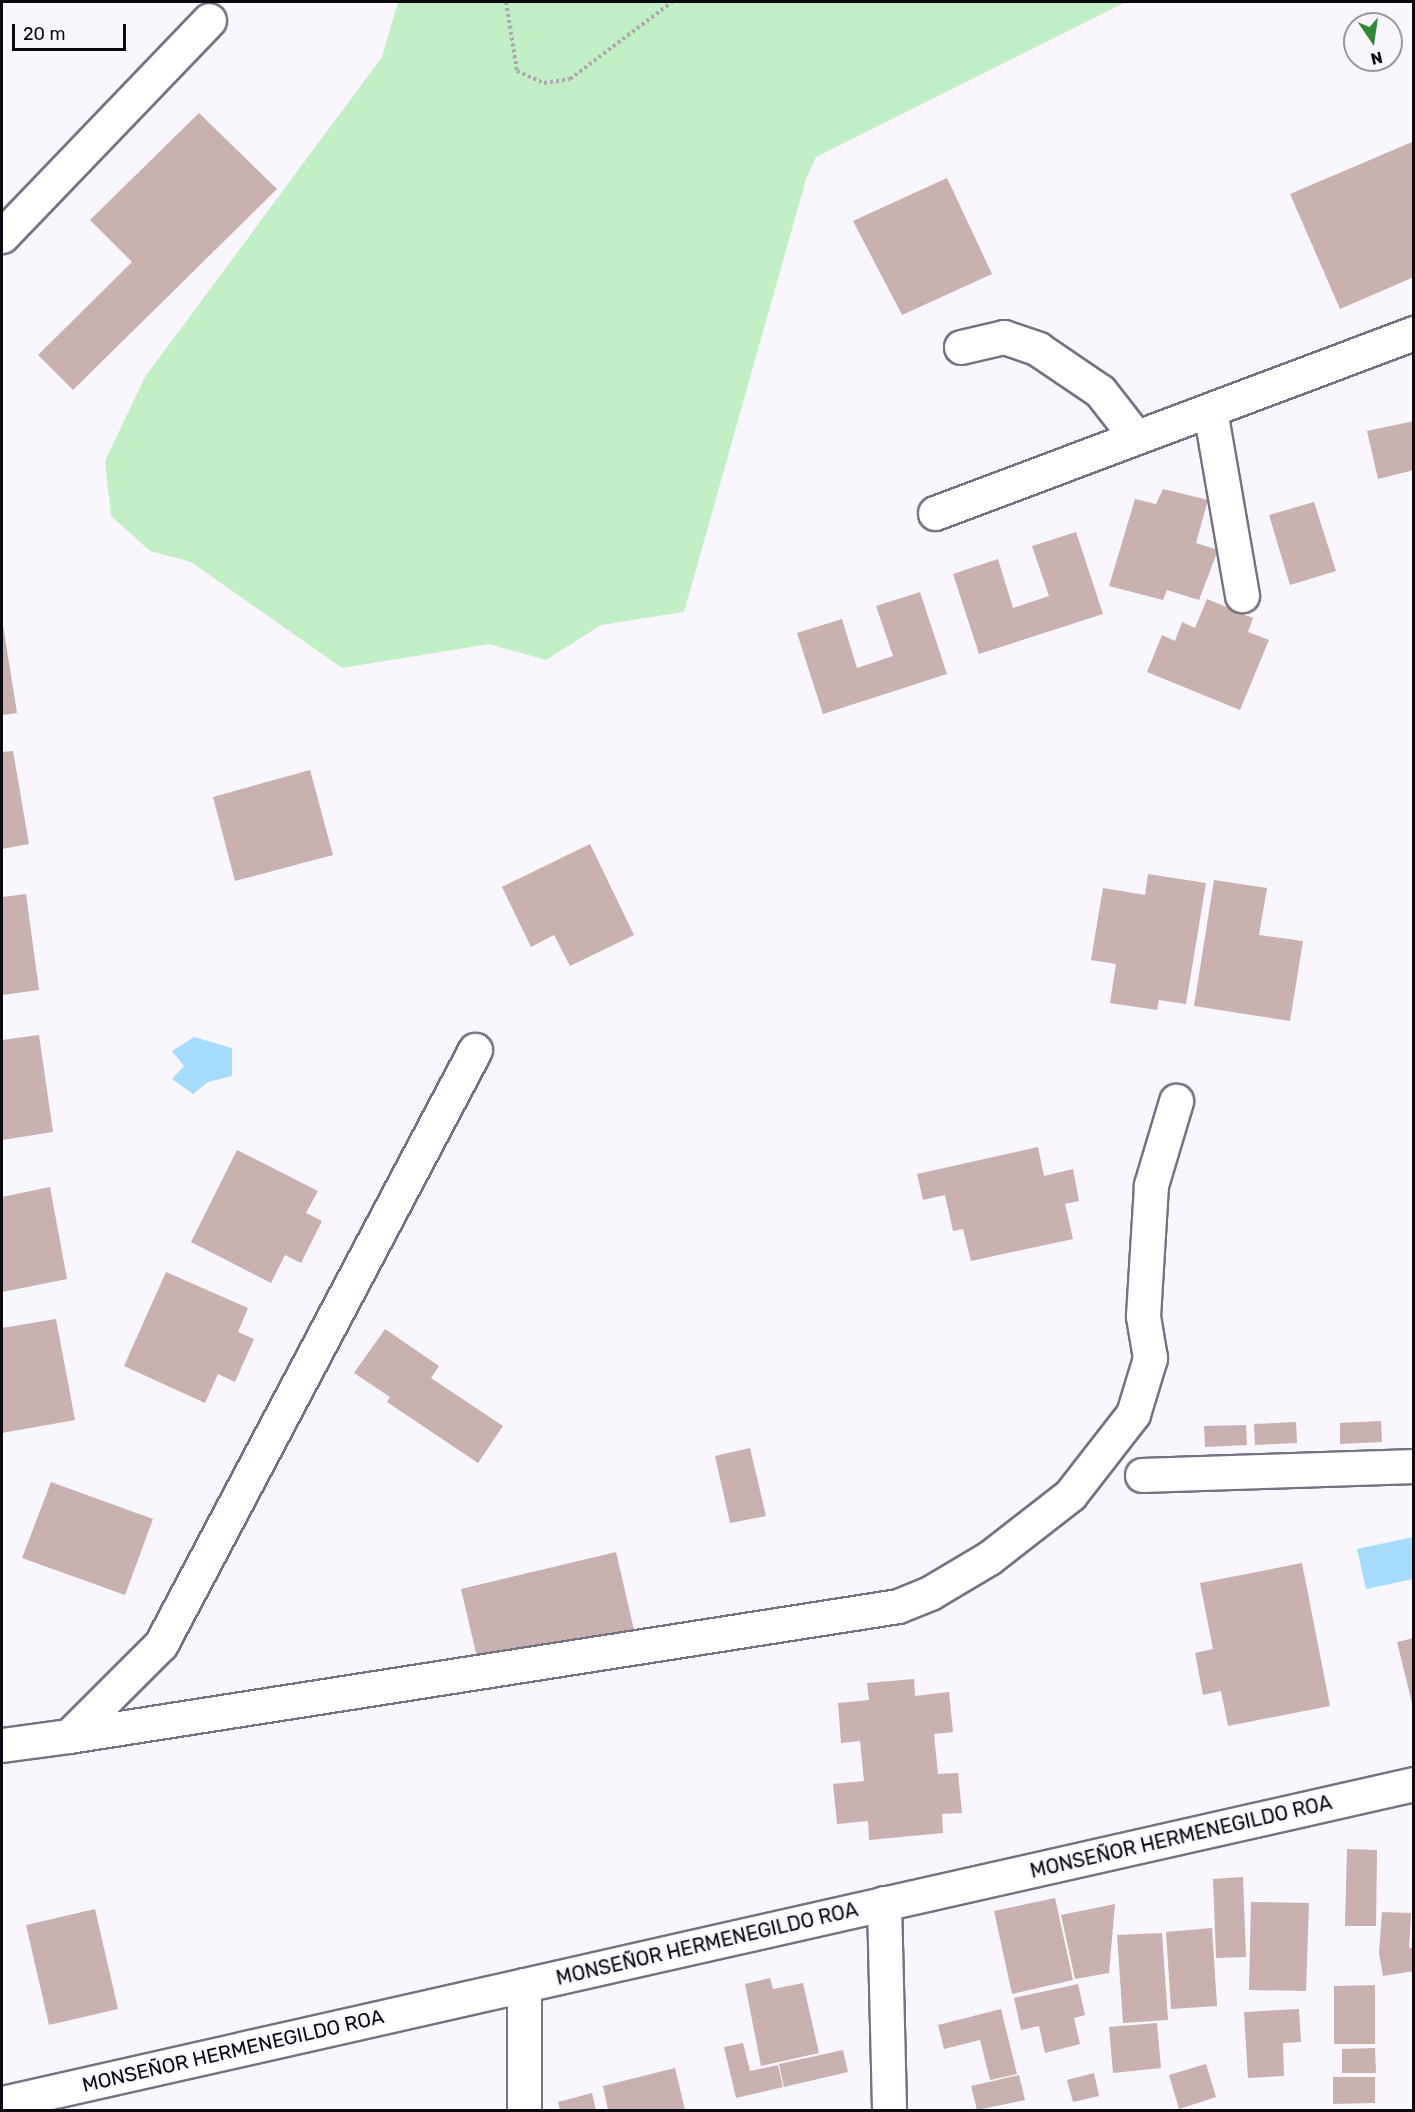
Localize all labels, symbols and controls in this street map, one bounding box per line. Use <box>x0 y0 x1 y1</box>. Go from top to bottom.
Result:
scale bar <box>15 12 129 50</box>
north arrow <box>1343 12 1403 72</box>
text: 20 m <box>23 23 65 45</box>
text: N <box>1369 48 1384 69</box>
street label: MONSEÑOR HERMENEGILDO ROA <box>1028 1791 1334 1883</box>
street label: MONSEÑOR HERMENEGILDO ROA <box>554 1898 860 1990</box>
street label: MONSEÑOR HERMENEGILDO ROA <box>80 2005 386 2097</box>

